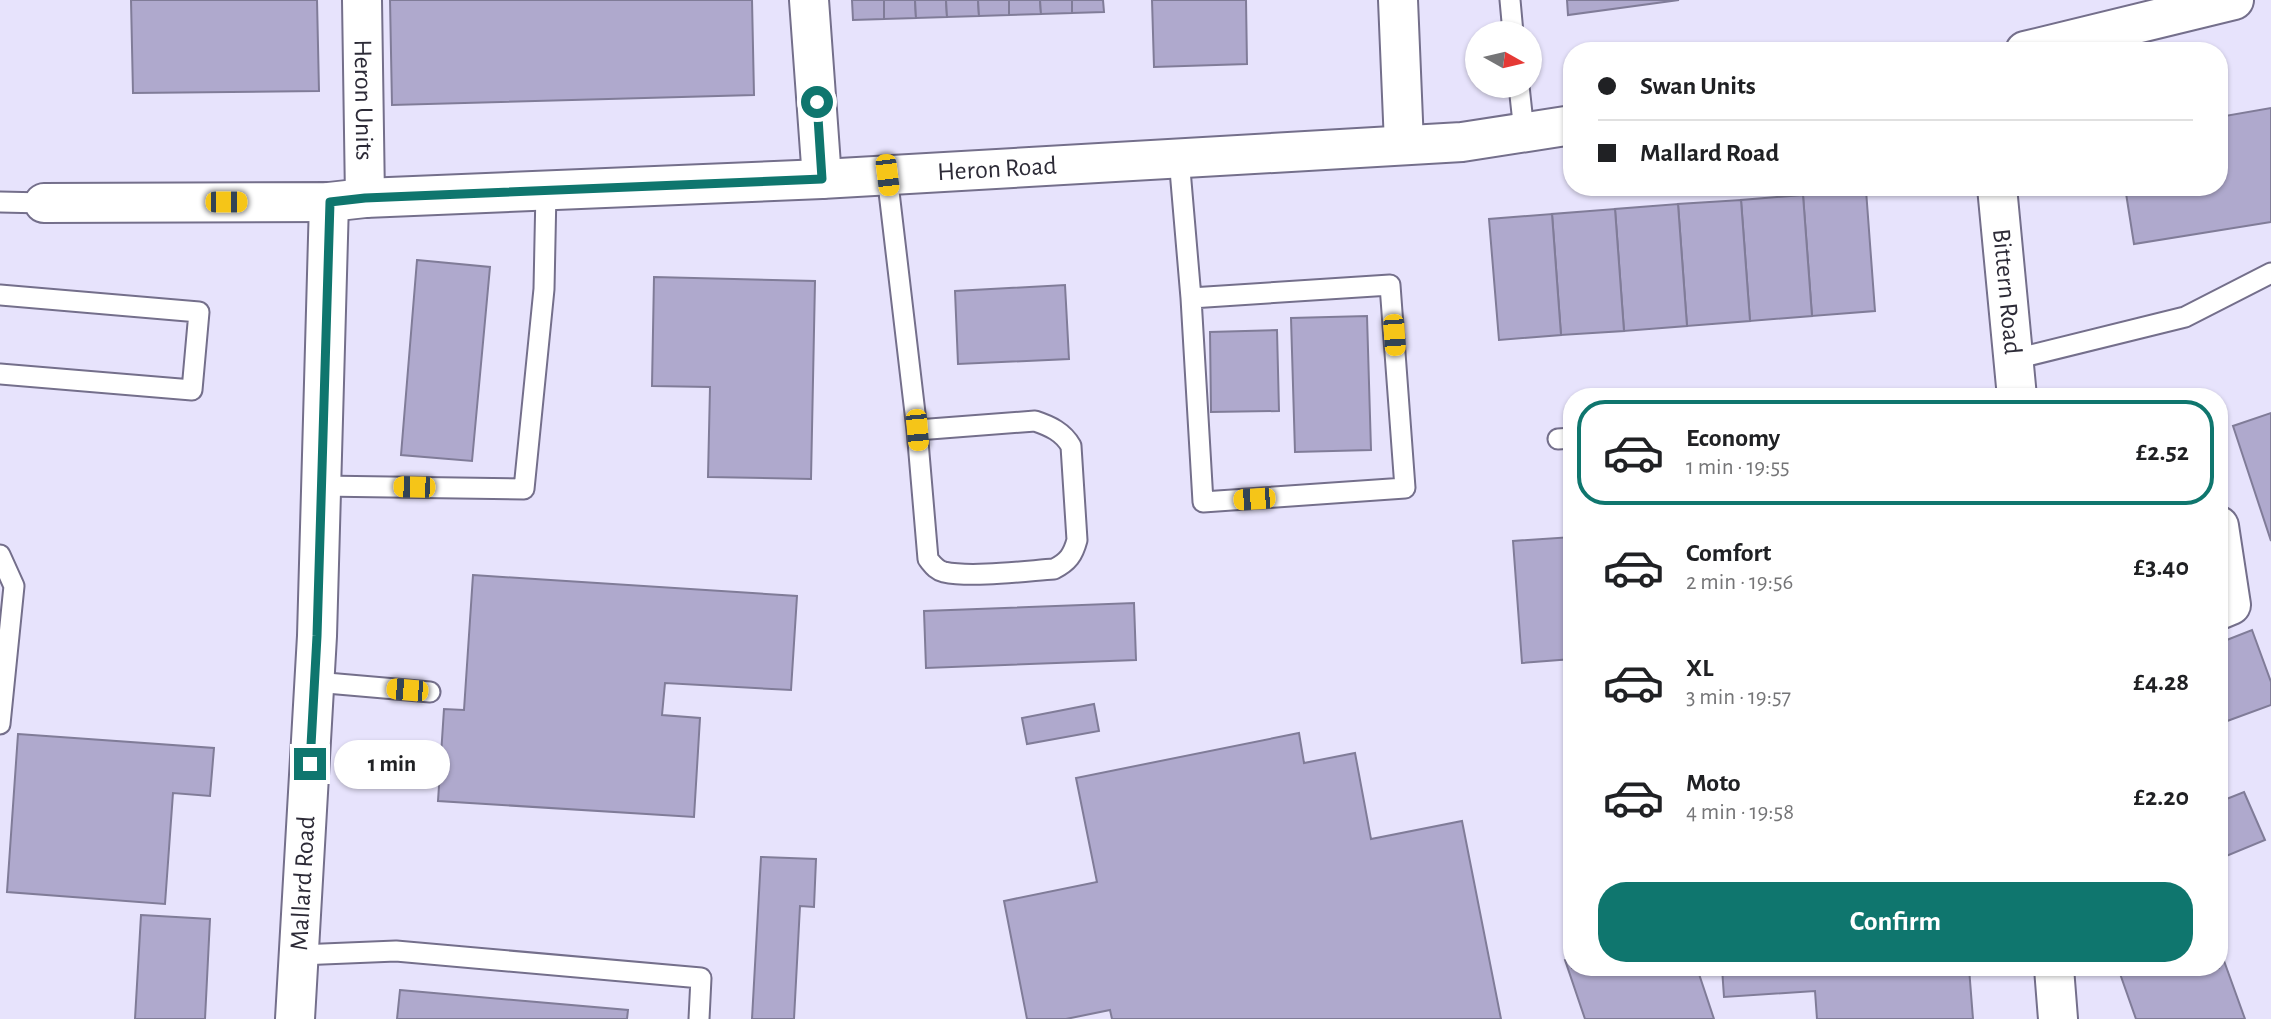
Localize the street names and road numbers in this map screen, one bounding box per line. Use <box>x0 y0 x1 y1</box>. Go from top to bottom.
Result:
street label: Heron Units <box>350 39 377 161</box>
street label: Heron Road <box>937 152 1058 185</box>
street label: Bittern Road <box>1988 227 2026 356</box>
street label: Mallard Road <box>286 815 320 951</box>

